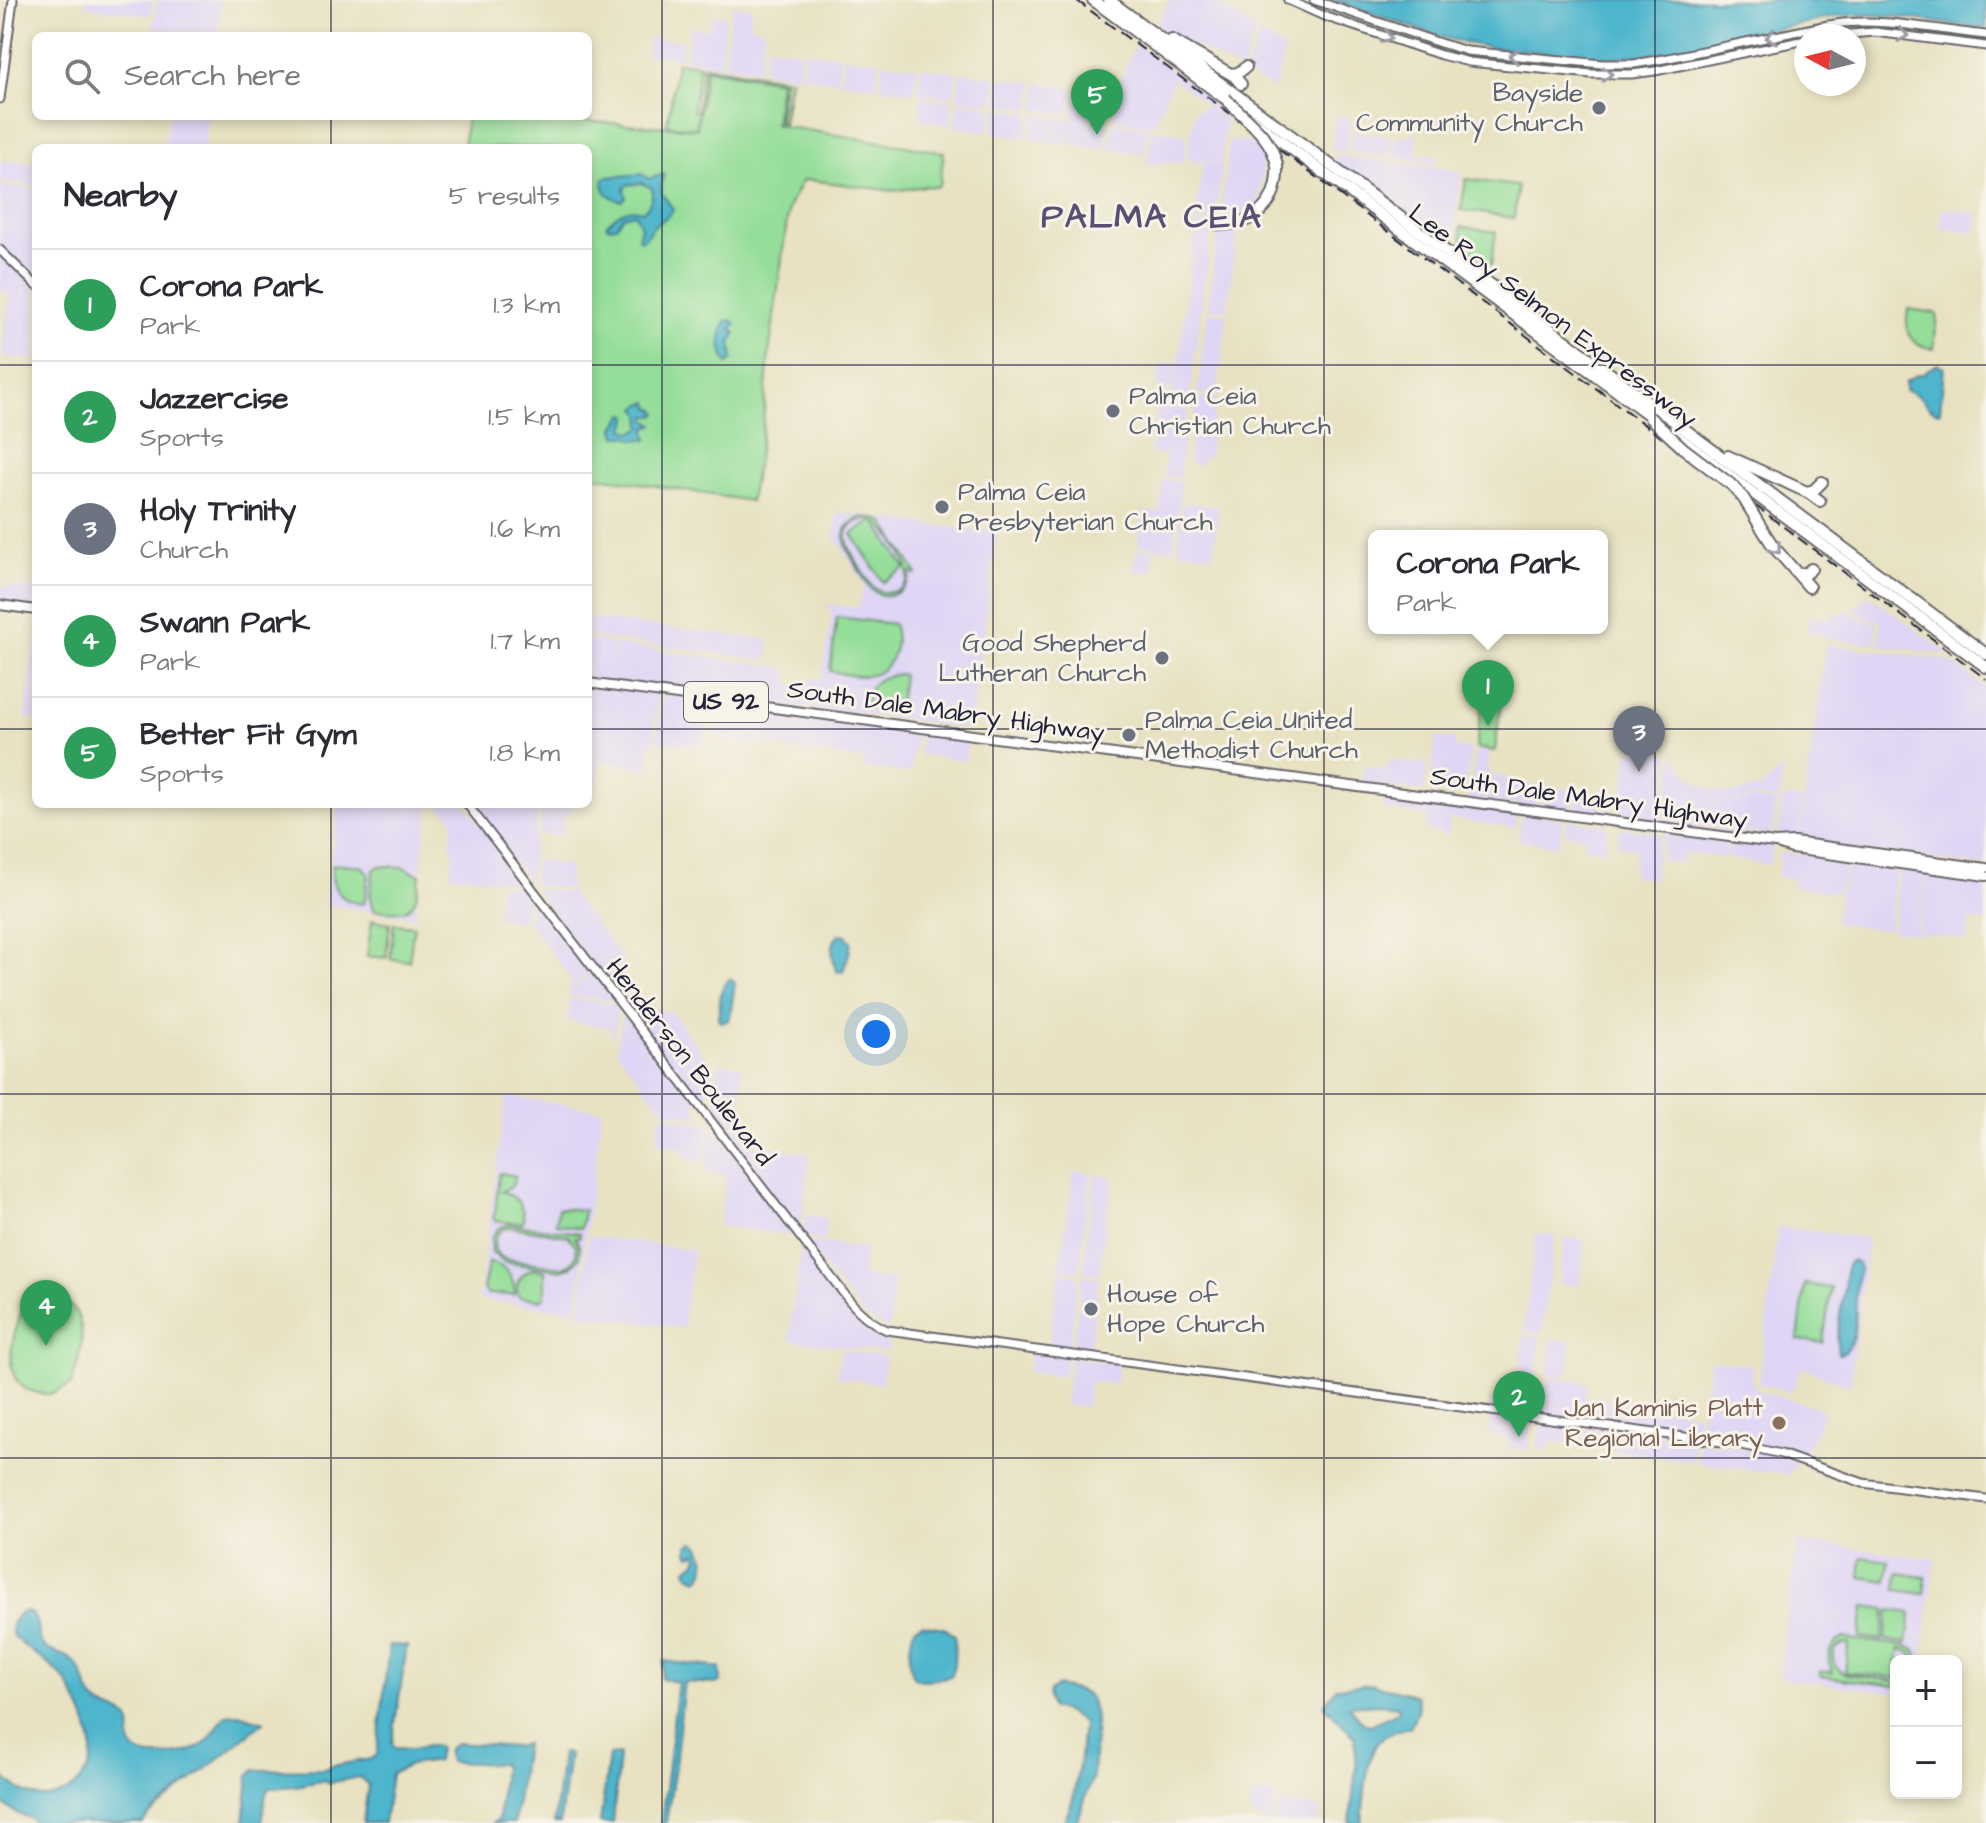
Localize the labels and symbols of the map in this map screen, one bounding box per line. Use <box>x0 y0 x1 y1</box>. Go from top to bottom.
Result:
north arrow <box>1794 24 1866 96</box>
one-way arrow <box>1896 26 1910 43</box>
one-way arrow <box>1379 27 1393 43</box>
one-way arrow <box>1764 28 1778 45</box>
one-way arrow <box>1507 48 1520 65</box>
one-way arrow <box>1601 65 1614 83</box>
pin: 5 <box>1071 69 1123 135</box>
place label: Bayside Community Church <box>1356 75 1583 143</box>
marker: Bayside Community Church <box>1590 99 1608 117</box>
district label: PALMA CEIA <box>1041 193 1263 241</box>
street label: Lee Roy Selmon Expressway <box>1400 196 1705 438</box>
place label: Palma Ceia Christian Church <box>1129 378 1331 444</box>
marker: Palma Ceia Christian Church <box>1104 402 1122 420</box>
place label: Palma Ceia Presbyterian Church <box>958 474 1213 542</box>
marker: Palma Ceia Presbyterian Church <box>933 498 951 516</box>
one-way arrow <box>1767 540 1781 555</box>
place label: Good Shepherd Lutheran Church <box>938 625 1146 691</box>
marker: Good Shepherd Lutheran Church <box>1153 649 1171 667</box>
pin: 1 <box>1462 660 1514 726</box>
street label: South Dale Mabry Highway <box>785 671 1107 753</box>
road number: US 92 <box>684 682 768 722</box>
place label: Palma Ceia United Methodist Church <box>1145 702 1358 768</box>
pin: 3 <box>1613 706 1665 772</box>
marker: Palma Ceia United Methodist Church <box>1120 726 1138 744</box>
street label: South Dale Mabry Highway <box>1428 758 1750 840</box>
street label: Henderson Boulevard <box>597 951 783 1173</box>
your location <box>856 1014 896 1054</box>
place label: House of Hope Church <box>1107 1276 1265 1342</box>
pin: 4 <box>20 1280 72 1346</box>
marker: House of Hope Church <box>1082 1300 1100 1318</box>
pin: 2 <box>1493 1371 1545 1437</box>
place label: Jan Kaminis Platt Regional Library <box>1564 1390 1763 1458</box>
marker: Jan Kaminis Platt Regional Library <box>1770 1414 1788 1432</box>

